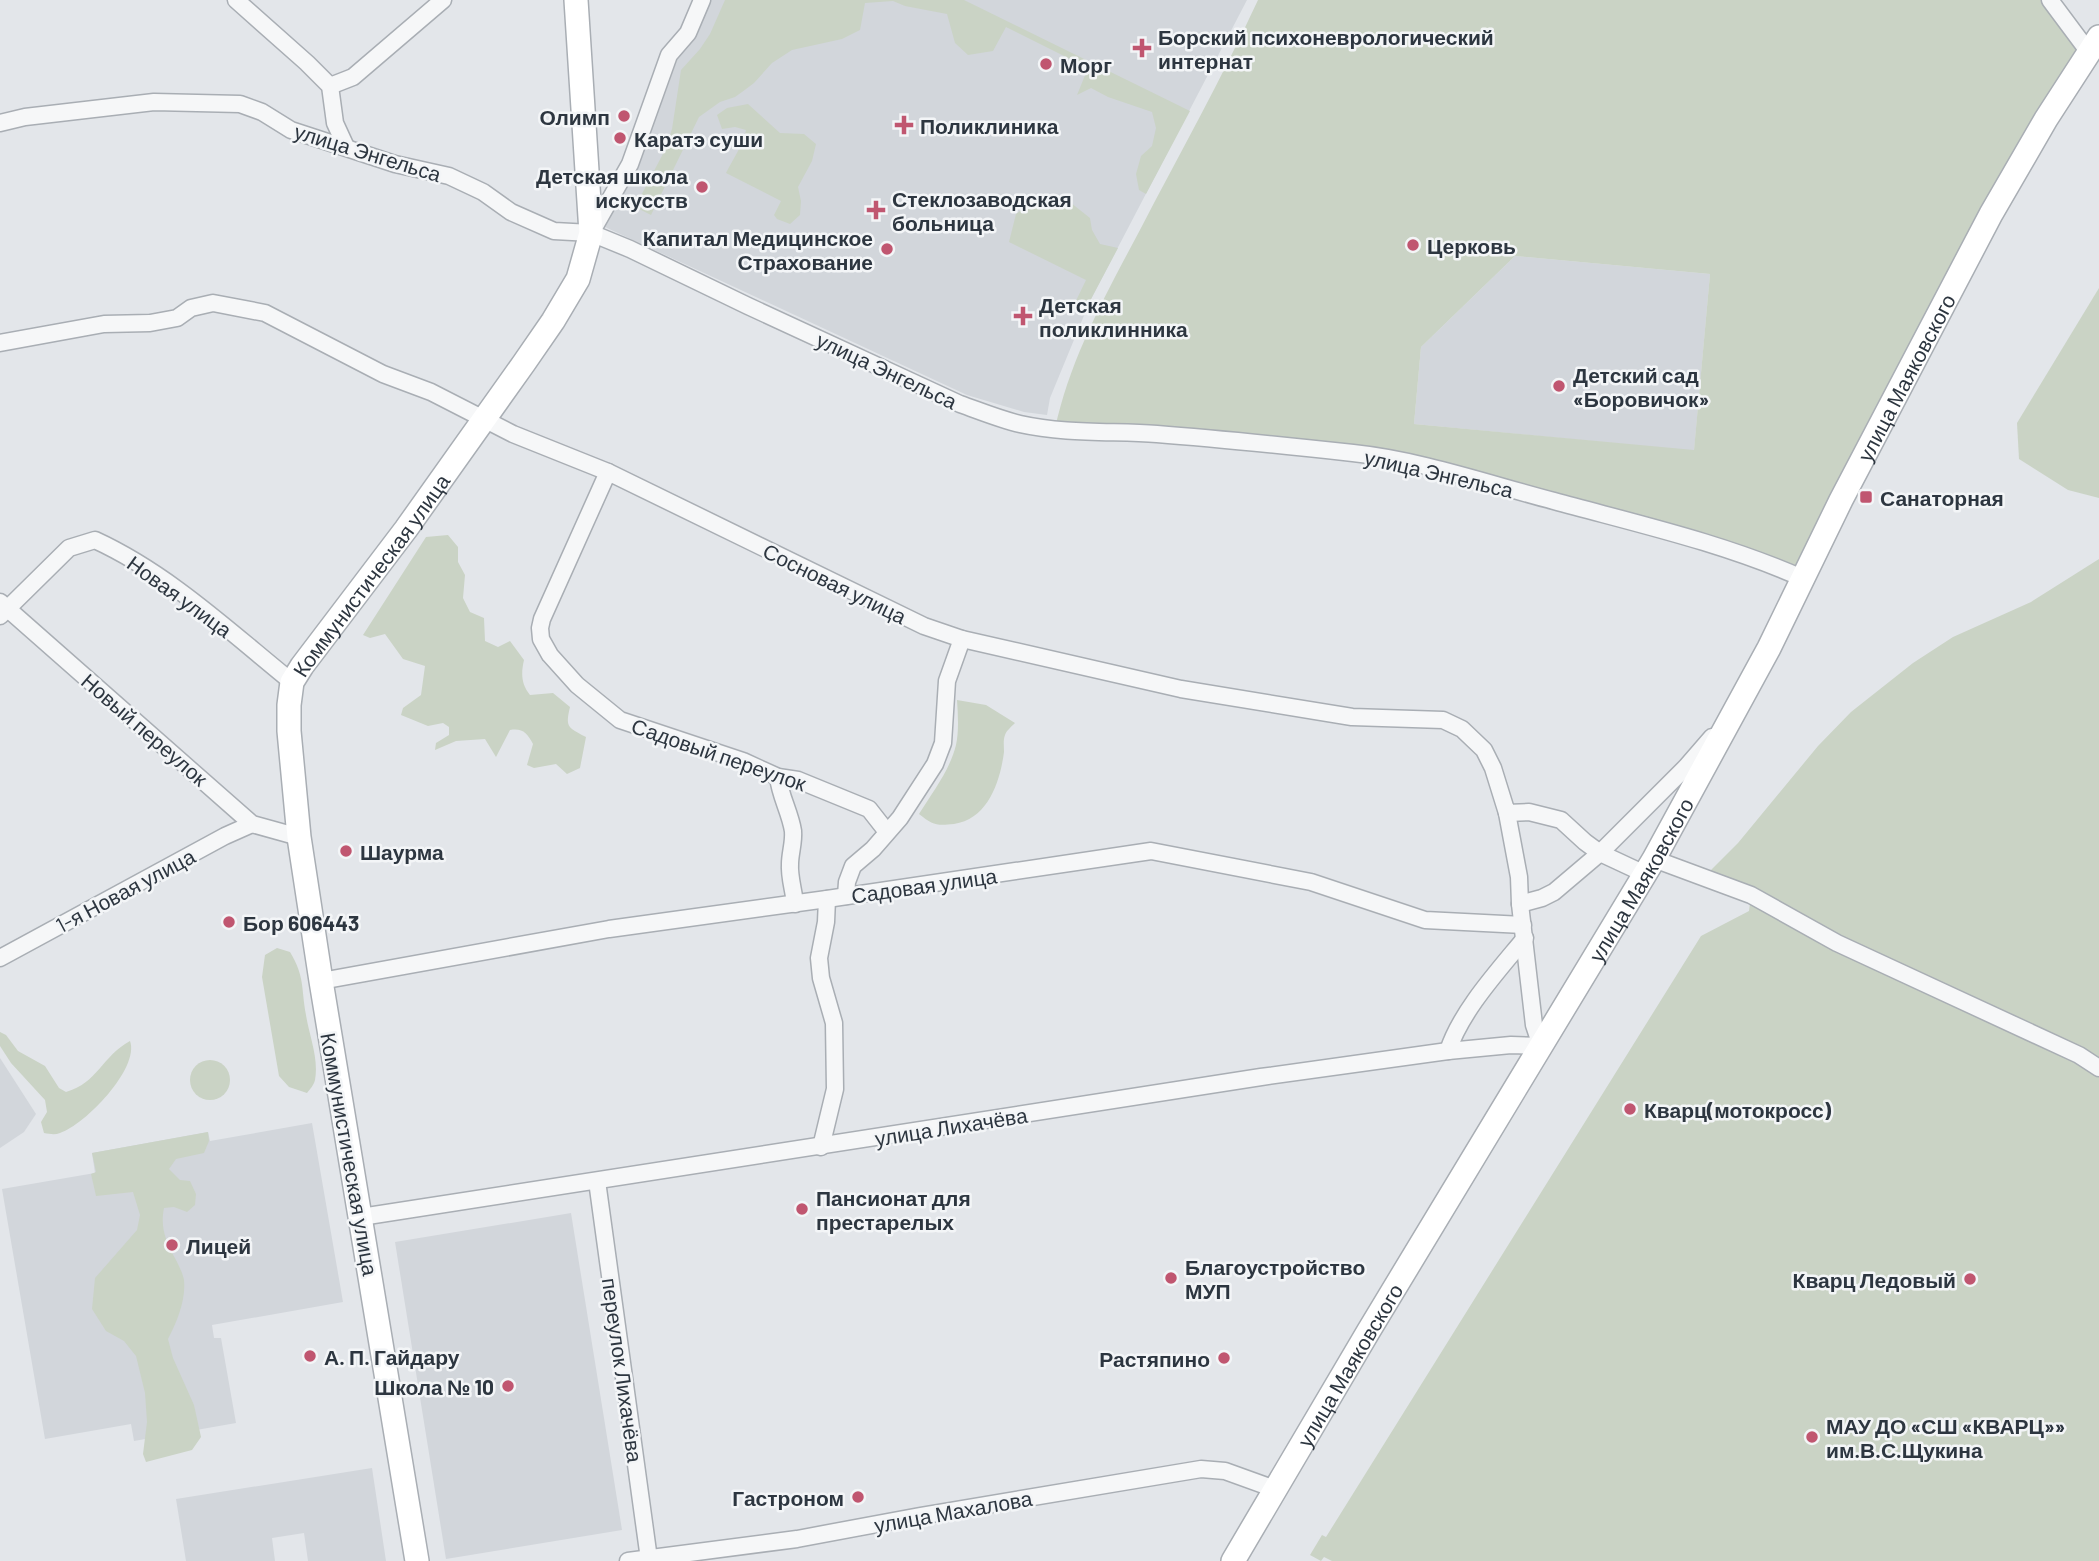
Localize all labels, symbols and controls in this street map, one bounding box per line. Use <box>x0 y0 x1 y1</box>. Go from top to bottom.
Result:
place label: Борский психоневрологический интернат <box>1158 24 1494 73</box>
marker: Борский психоневрологический интернат <box>1132 38 1152 58</box>
place label: Морг <box>1060 52 1112 77</box>
marker: Морг <box>1038 56 1054 72</box>
place label: Олимп <box>539 104 610 129</box>
marker: Олимп <box>616 108 632 124</box>
place label: Поликлиника <box>920 113 1059 138</box>
marker: Поликлиника <box>894 115 914 135</box>
street label: улица Энгельса <box>292 118 445 186</box>
place label: Каратэ суши <box>634 126 763 151</box>
marker: Каратэ суши <box>612 130 628 146</box>
place label: Детская школа искусств <box>536 163 688 212</box>
marker: Детская школа искусств <box>694 179 710 195</box>
place label: Стеклозаводская больница <box>892 186 1072 235</box>
marker: Стеклозаводская больница <box>866 200 886 220</box>
place label: Капитал Медицинское Страхование <box>643 225 873 274</box>
place label: Церковь <box>1427 233 1516 258</box>
marker: Церковь <box>1405 237 1421 253</box>
marker: Капитал Медицинское Страхование <box>879 241 895 257</box>
street label: улица Маяковского <box>1851 289 1959 465</box>
place label: Детская поликлинника <box>1039 292 1188 341</box>
marker: Детская поликлинника <box>1013 306 1033 326</box>
street label: улица Энгельса <box>813 327 962 414</box>
place label: Детский сад «Боровичок» <box>1573 362 1709 411</box>
marker: Детский сад «Боровичок» <box>1551 378 1567 394</box>
street label: улица Энгельса <box>1362 444 1516 502</box>
street label: Коммунистическая улица <box>286 468 454 681</box>
place label: Санаторная <box>1880 485 2004 510</box>
marker: Санаторная <box>1858 489 1874 505</box>
street label: Сосновая улица <box>759 537 911 629</box>
street label: Новая улица <box>123 550 237 642</box>
street label: Новый переулок <box>77 668 214 791</box>
street label: Садовый переулок <box>629 712 810 796</box>
street label: улица Маяковского <box>1583 793 1698 966</box>
place label: Шаурма <box>360 839 444 864</box>
street label: 1-я Новая улица <box>51 843 199 937</box>
marker: Шаурма <box>338 843 354 859</box>
street label: Садовая улица <box>850 862 999 908</box>
place label: Бор 606443 <box>243 910 359 935</box>
marker: Бор 606443 <box>221 914 237 930</box>
street label: Коммунистическая улица <box>316 1030 384 1278</box>
place label: Кварц(мотокросс) <box>1644 1097 1832 1122</box>
marker: Кварц(мотокросс) <box>1622 1101 1638 1117</box>
street label: улица Лихачёва <box>873 1102 1029 1150</box>
place label: Пансионат для престарелых <box>816 1185 971 1234</box>
marker: Пансионат для престарелых <box>794 1201 810 1217</box>
place label: Лицей <box>186 1233 251 1258</box>
marker: Лицей <box>164 1237 180 1253</box>
place label: Благоустройство МУП <box>1185 1254 1365 1303</box>
place label: Кварц Ледовый <box>1793 1267 1956 1292</box>
marker: Благоустройство МУП <box>1163 1270 1179 1286</box>
marker: Кварц Ледовый <box>1962 1271 1978 1287</box>
street label: переулок Лихачёва <box>598 1276 648 1464</box>
street label: улица Маяковского <box>1291 1279 1407 1451</box>
place label: А. П. Гайдару <box>324 1344 460 1369</box>
place label: Растяпино <box>1099 1346 1210 1371</box>
marker: А. П. Гайдару <box>302 1348 318 1364</box>
marker: Растяпино <box>1216 1350 1232 1366</box>
place label: Школа № 10 <box>374 1374 494 1399</box>
marker: Школа № 10 <box>500 1378 516 1394</box>
place label: МАУ ДО «СШ «КВАРЦ»» им.В.С.Щукина <box>1826 1413 2065 1462</box>
marker: МАУ ДО «СШ «КВАРЦ»» им.В.С.Щукина <box>1804 1429 1820 1445</box>
place label: Гастроном <box>732 1485 844 1510</box>
street label: улица Махалова <box>872 1485 1034 1537</box>
marker: Гастроном <box>850 1489 866 1505</box>

